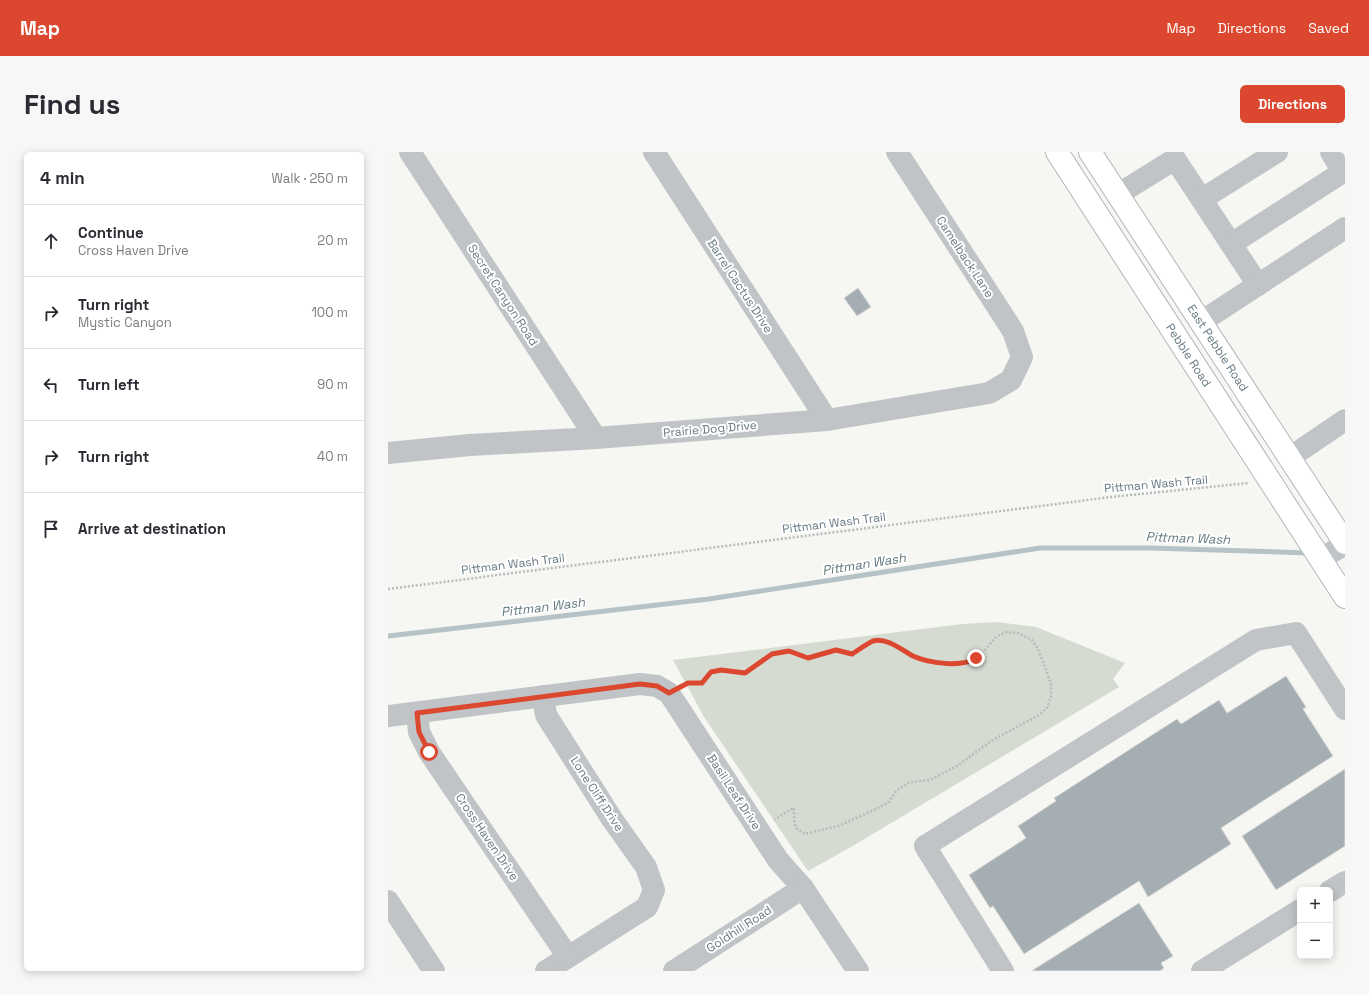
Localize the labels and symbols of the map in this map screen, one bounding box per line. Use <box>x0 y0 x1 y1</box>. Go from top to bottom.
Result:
street label: Camelback Lane <box>933 213 997 301</box>
street label: Barrel Cactus Drive <box>704 236 776 336</box>
street label: Secret Canyon Road <box>464 241 542 349</box>
street label: East Pebble Road <box>1184 302 1250 394</box>
street label: Pebble Road <box>1163 321 1215 389</box>
street label: Prairie Dog Drive <box>663 417 757 441</box>
street label: Pittman Wash Trail <box>1103 471 1209 497</box>
street label: Pittman Wash Trail <box>781 509 887 537</box>
water label: Pittman Wash <box>1145 528 1232 548</box>
water label: Pittman Wash <box>821 549 908 579</box>
street label: Pittman Wash Trail <box>460 550 566 578</box>
water label: Pittman Wash <box>500 593 587 621</box>
route end <box>967 649 985 667</box>
route start <box>420 743 438 761</box>
street label: Basil Leaf Drive <box>704 751 764 833</box>
street label: Lone Cliff Drive <box>567 754 627 834</box>
street label: Cross Haven Drive <box>452 790 522 884</box>
street label: Goldhill Road <box>703 902 775 956</box>

